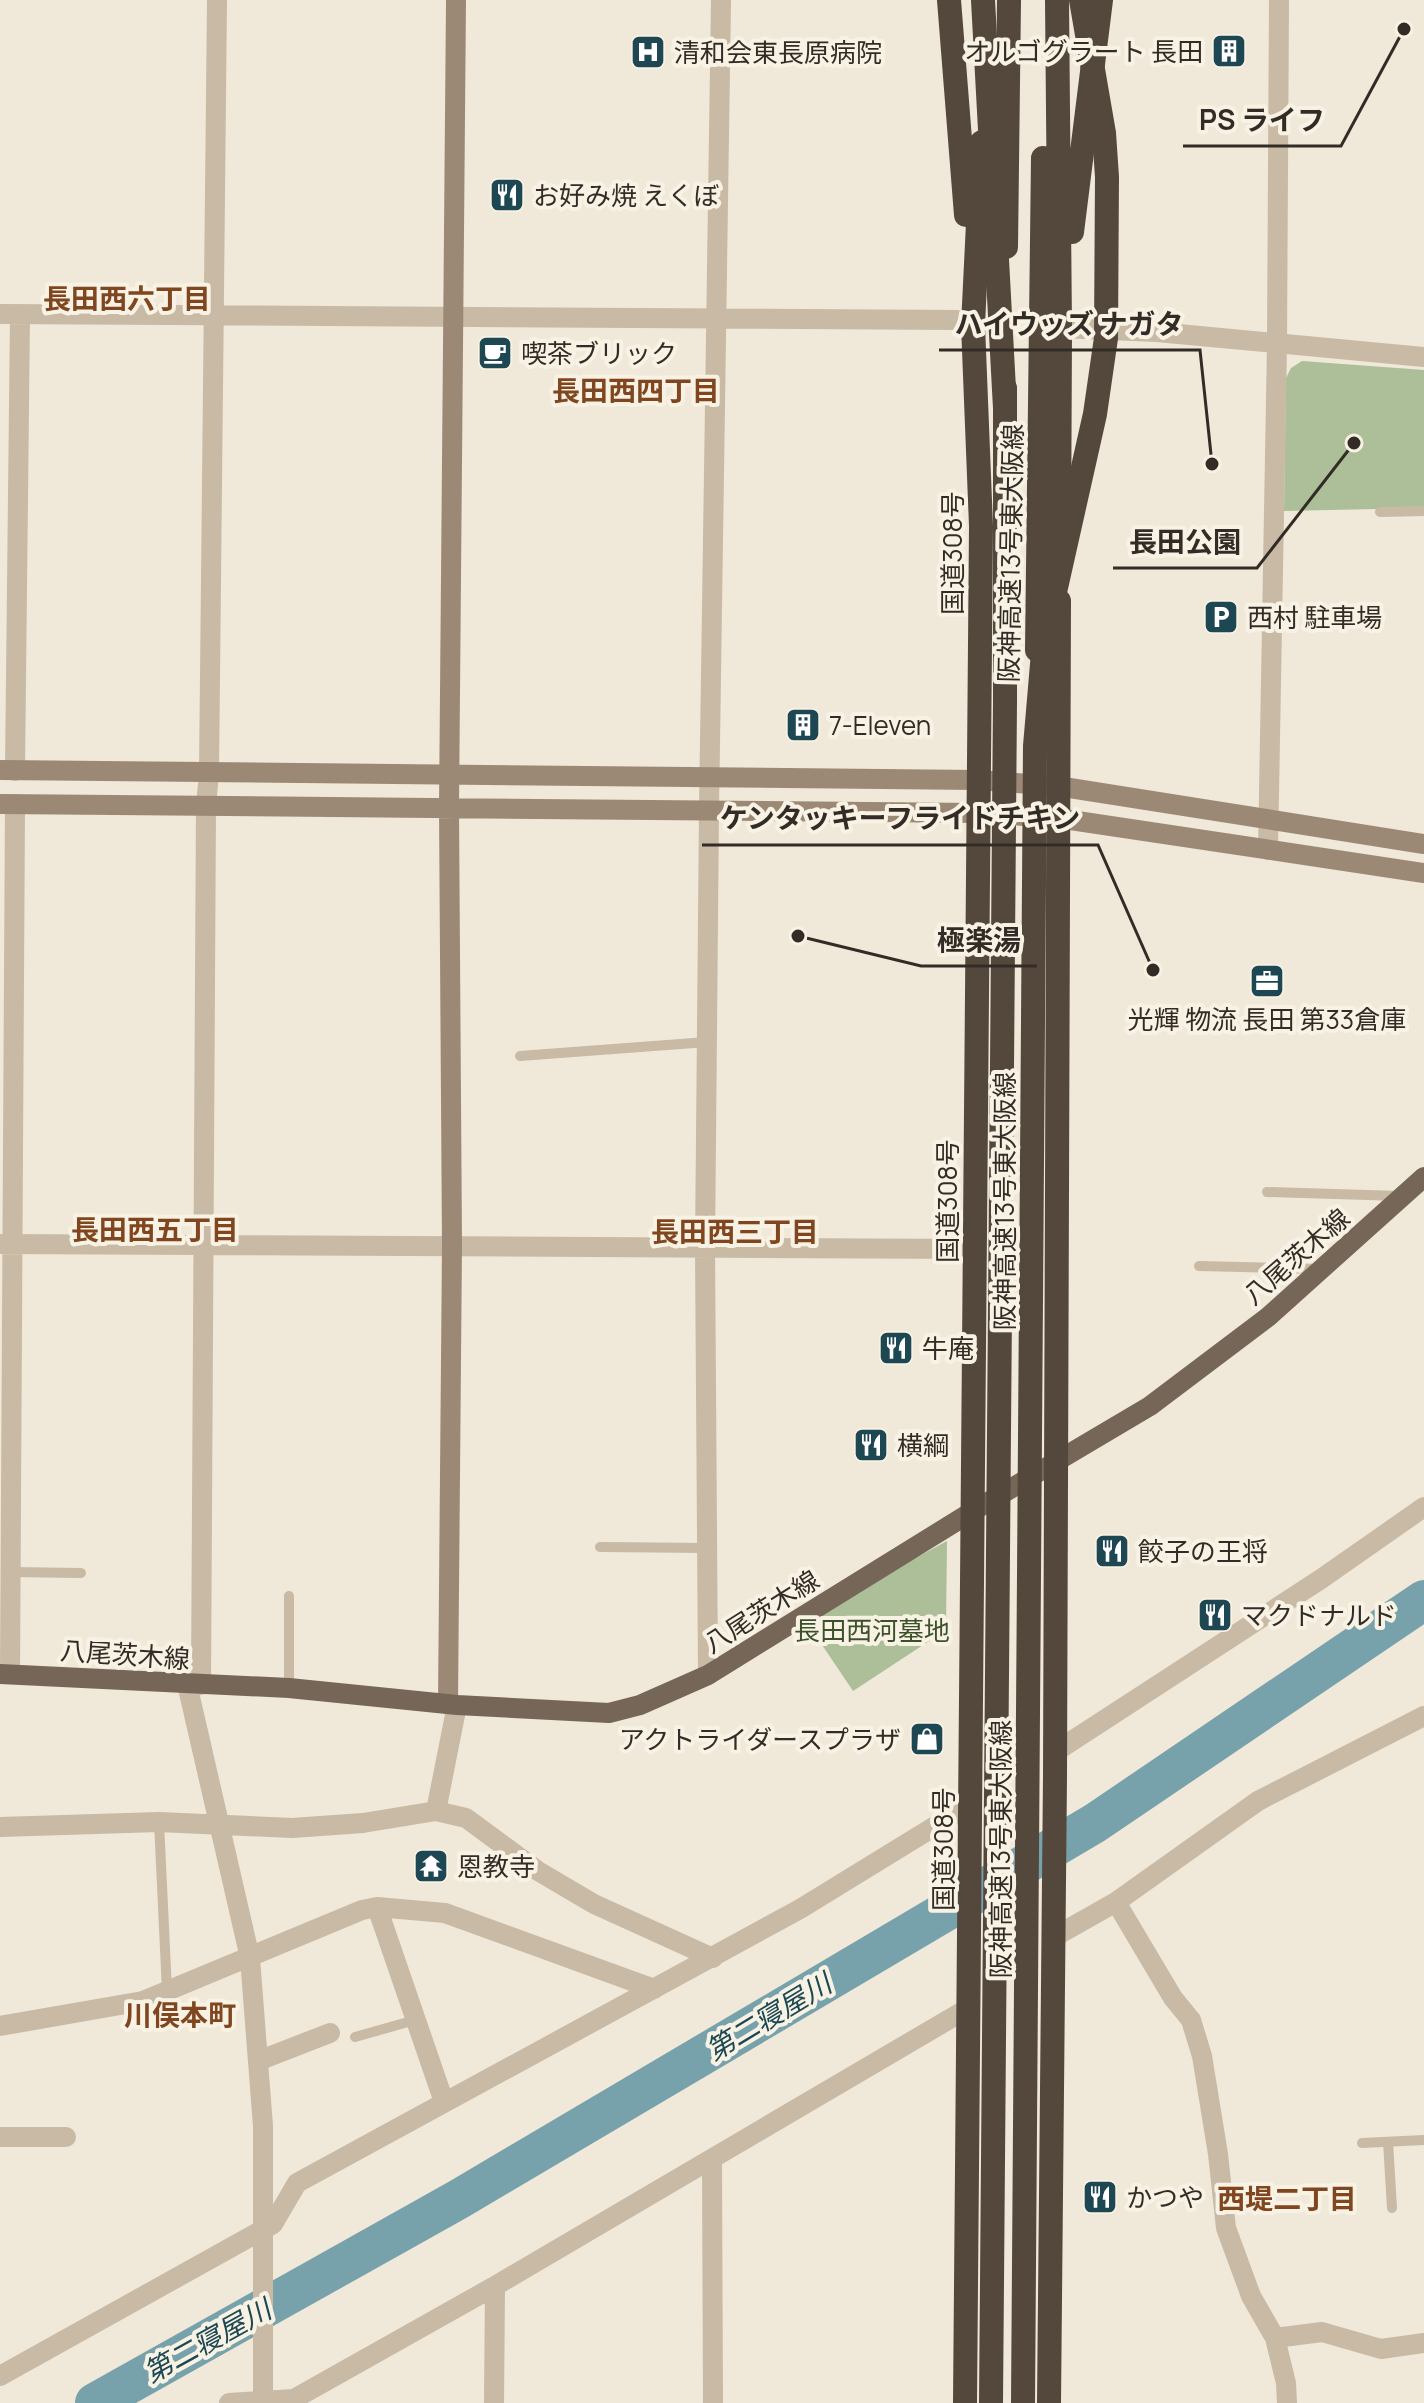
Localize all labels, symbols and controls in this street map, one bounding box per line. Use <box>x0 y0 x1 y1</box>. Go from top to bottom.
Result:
building icon: オルゴグラート 長田 <box>1210 32 1248 70</box>
hospital icon: 清和会東長原病院 <box>629 33 667 71</box>
place label: オルゴグラート 長田 <box>964 33 1203 69</box>
place label: 清和会東長原病院 <box>674 34 882 70</box>
callout: PS ライフ <box>1183 94 1341 146</box>
text: PS ライフ <box>1199 100 1325 138</box>
restaurant icon: お好み焼 えくぼ <box>488 176 526 214</box>
place label: お好み焼 えくぼ <box>533 177 719 213</box>
district label: 長田西六丁目 <box>43 279 211 317</box>
callout: ハイウッズ ナガタ <box>939 298 1200 350</box>
text: ハイウッズ ナガタ <box>954 304 1184 342</box>
cafe icon: 喫茶ブリック <box>476 334 514 372</box>
place label: 喫茶ブリック <box>521 335 677 371</box>
district label: 長田西四丁目 <box>552 371 720 409</box>
street label: 阪神高速13号東大阪線 <box>990 423 1030 683</box>
street label: 国道308号 <box>934 491 970 615</box>
callout: 長田公園 <box>1113 516 1257 568</box>
text: 長田公園 <box>1129 522 1241 560</box>
parking icon: 西村 駐車場 <box>1202 598 1240 636</box>
place label: 西村 駐車場 <box>1247 599 1382 635</box>
building icon: 7-Eleven <box>784 706 822 744</box>
place label: 7-Eleven <box>829 707 931 743</box>
callout: ケンタッキーフライドチキン <box>702 793 1098 845</box>
text: ケンタッキーフライドチキン <box>720 798 1080 836</box>
callout: 極楽湯 <box>921 914 1037 966</box>
text: 極楽湯 <box>937 920 1021 958</box>
office icon: 光輝 物流 長田 第33倉庫 <box>1248 962 1286 1000</box>
place label: 光輝 物流 長田 第33倉庫 <box>1128 1001 1406 1037</box>
street label: 阪神高速13号東大阪線 <box>986 1072 1022 1330</box>
street label: 国道308号 <box>929 1139 965 1263</box>
street label: 八尾茨木線 <box>1235 1200 1357 1312</box>
district label: 長田西五丁目 <box>71 1210 239 1248</box>
district label: 長田西三丁目 <box>651 1212 819 1250</box>
restaurant icon: 牛庵 <box>877 1329 915 1367</box>
place label: 牛庵 <box>922 1330 974 1366</box>
restaurant icon: 横綱 <box>852 1426 890 1464</box>
place label: 横綱 <box>897 1427 949 1463</box>
restaurant icon: 餃子の王将 <box>1093 1532 1131 1570</box>
place label: 餃子の王将 <box>1138 1533 1268 1569</box>
street label: 八尾茨木線 <box>696 1561 826 1661</box>
restaurant icon: マクドナルド <box>1196 1596 1234 1634</box>
place label: マクドナルド <box>1241 1597 1397 1633</box>
park label: 長田西河墓地 <box>794 1612 950 1648</box>
street label: 八尾茨木線 <box>59 1632 191 1676</box>
shop icon: アクトライダースプラザ <box>908 1720 946 1758</box>
street label: 阪神高速13号東大阪線 <box>982 1720 1018 1978</box>
place label: アクトライダースプラザ <box>619 1721 901 1757</box>
street label: 国道308号 <box>925 1787 961 1911</box>
temple icon: 恩教寺 <box>412 1847 450 1885</box>
place label: 恩教寺 <box>457 1848 535 1884</box>
water label: 第二寝屋川 <box>698 1962 840 2068</box>
district label: 川俣本町 <box>124 1995 236 2033</box>
restaurant icon: かつや <box>1081 2178 1119 2216</box>
place label: かつや <box>1126 2179 1204 2215</box>
district label: 西堤二丁目 <box>1217 2179 1357 2217</box>
water label: 第二寝屋川 <box>137 2288 280 2391</box>

